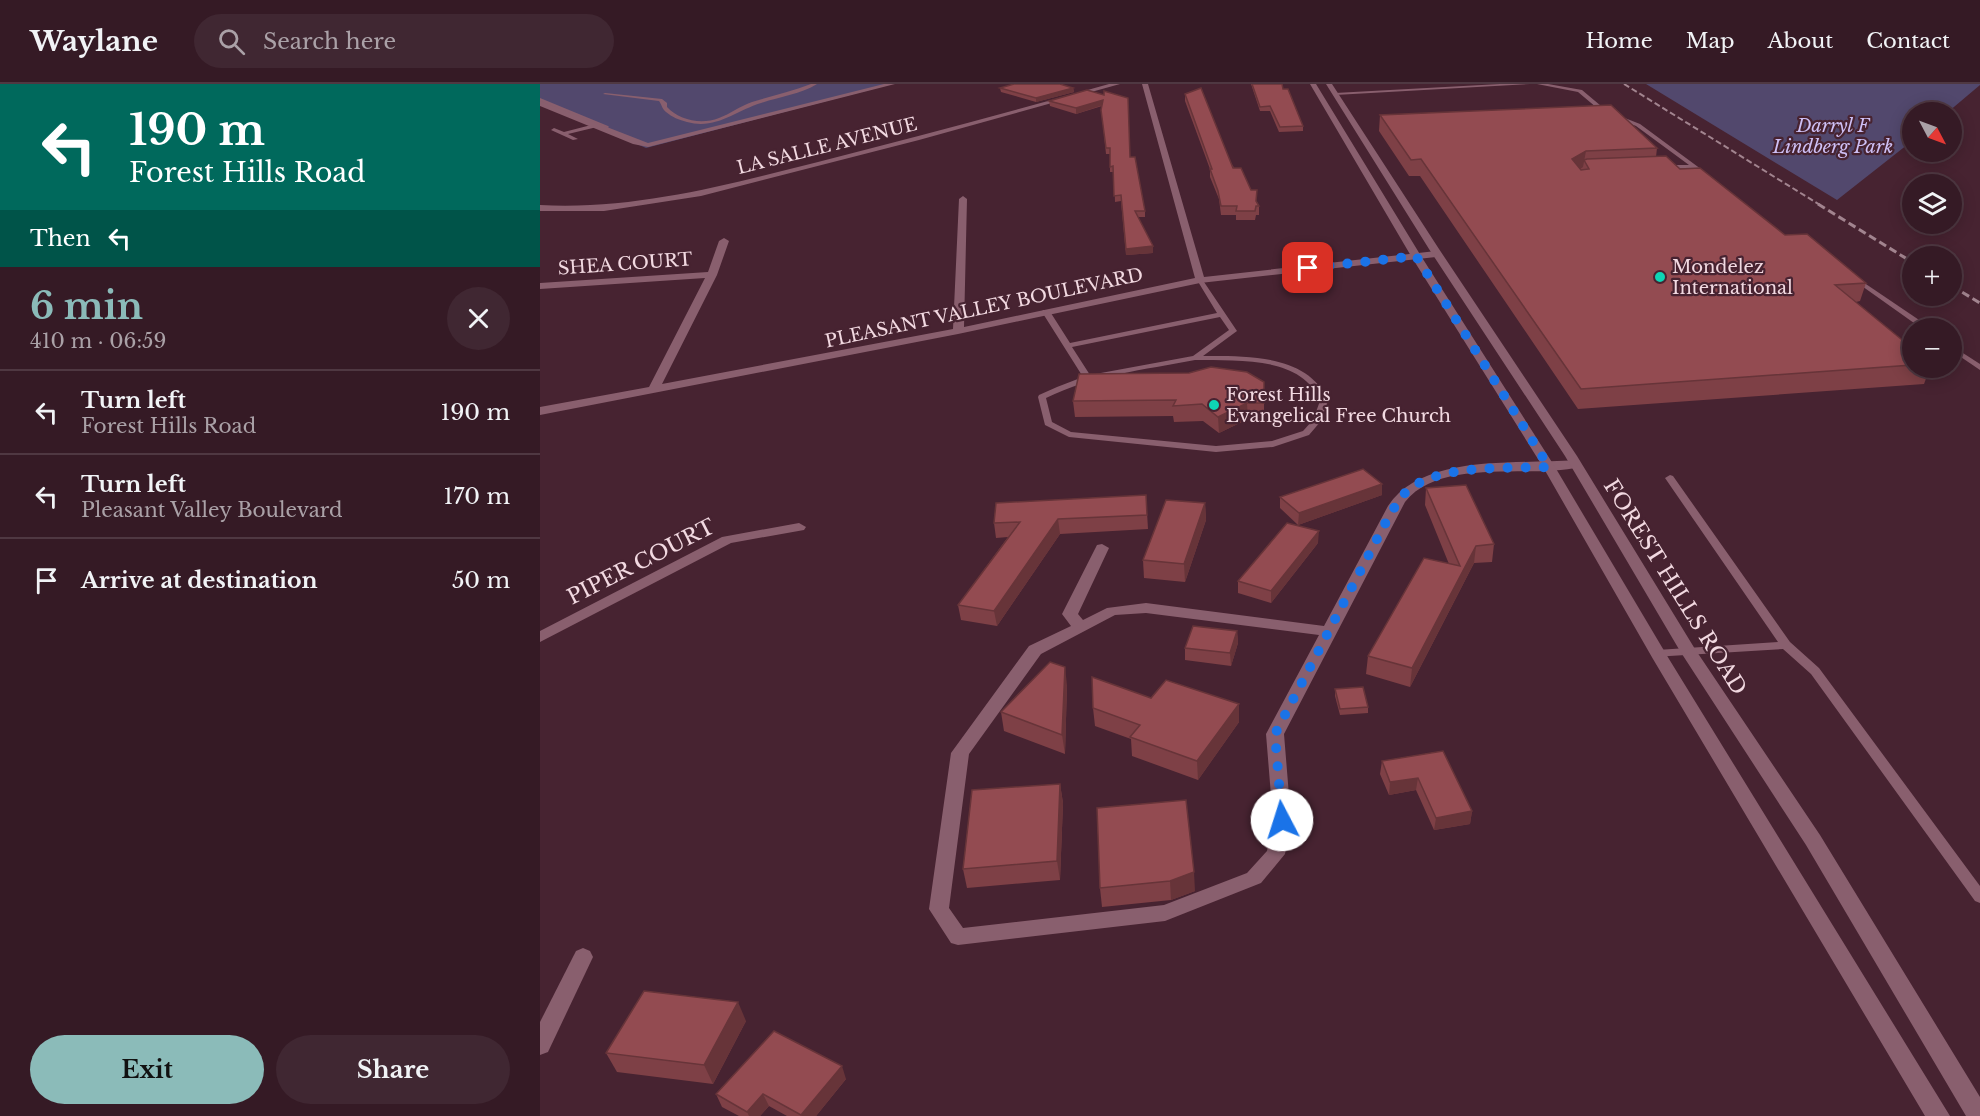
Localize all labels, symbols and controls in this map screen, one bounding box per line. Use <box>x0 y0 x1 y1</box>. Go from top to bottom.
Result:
search box <box>194 14 614 68</box>
text: Waylane <box>30 24 158 59</box>
icon: search <box>215 25 248 58</box>
text: Search here <box>263 28 396 55</box>
text: Home <box>1586 28 1653 54</box>
text: Map <box>1686 28 1734 54</box>
text: About <box>1767 28 1833 54</box>
text: Contact <box>1866 28 1950 54</box>
north arrow <box>1902 102 1962 162</box>
map controls <box>1902 102 1962 378</box>
text: 190 m <box>129 104 265 156</box>
icon: left <box>30 108 108 186</box>
street label: LA SALLE AVENUE <box>735 113 919 179</box>
park label: Darryl F Lindberg Park <box>1772 115 1893 158</box>
text: Forest Hills Road <box>129 156 366 189</box>
button: layers <box>1902 174 1962 234</box>
icon: left <box>103 222 136 255</box>
text: Then <box>30 225 91 252</box>
pin <box>1282 242 1333 293</box>
button: + <box>1902 246 1962 306</box>
street label: SHEA COURT <box>557 248 693 280</box>
icon: arrive <box>1291 251 1324 284</box>
place label: Mondelez International <box>1672 256 1793 299</box>
street label: PLEASANT VALLEY BOULEVARD <box>823 263 1145 353</box>
marker: Mondelez International <box>1653 270 1667 284</box>
text: 6 min <box>30 284 143 329</box>
button: close <box>447 287 510 350</box>
button: − <box>1902 318 1962 378</box>
text: 410 m · 06:59 <box>30 329 166 353</box>
place label: Forest Hills Evangelical Free Church <box>1226 384 1451 427</box>
text: Turn left <box>81 387 186 414</box>
icon: left <box>30 396 63 429</box>
marker: Forest Hills Evangelical Free Church <box>1207 398 1221 412</box>
text: 190 m <box>440 399 510 426</box>
text: Forest Hills Road <box>81 414 256 438</box>
text: Turn left <box>81 471 186 498</box>
street label: FOREST HILLS ROAD <box>1598 474 1752 700</box>
icon: left <box>30 480 63 513</box>
text: 170 m <box>444 483 510 510</box>
text: Pleasant Valley Boulevard <box>81 498 343 522</box>
street label: PIPER COURT <box>563 514 719 610</box>
icon: arrive <box>30 564 63 597</box>
text: Arrive at destination <box>81 567 318 594</box>
text: 50 m <box>452 567 510 594</box>
position arrow <box>1250 788 1314 852</box>
button: Exit <box>30 1035 264 1104</box>
button: Share <box>276 1035 510 1104</box>

